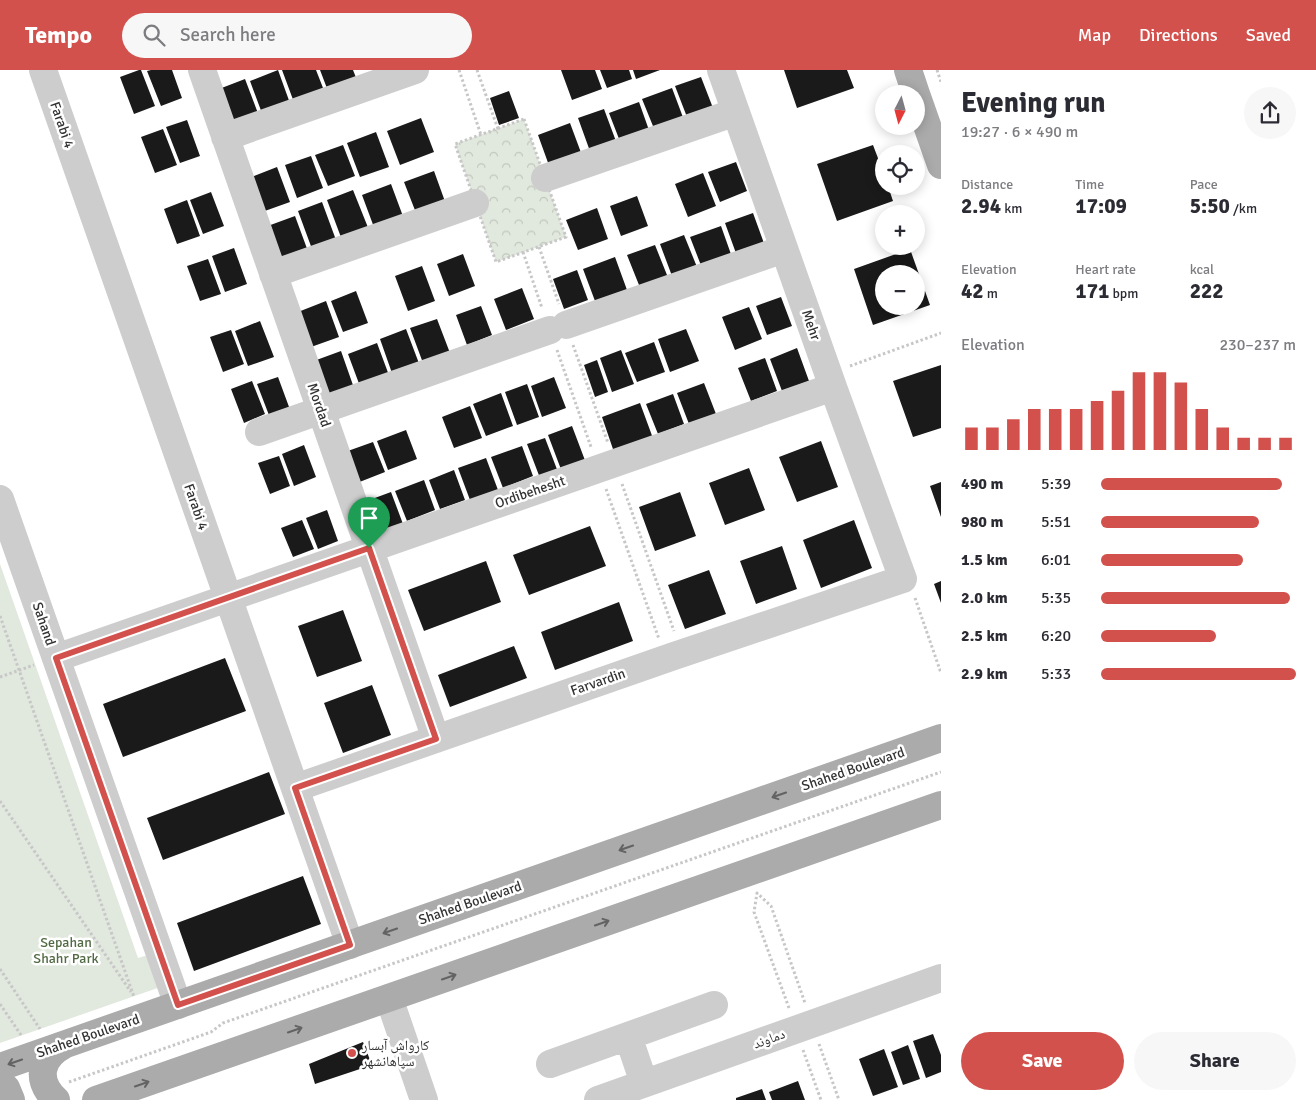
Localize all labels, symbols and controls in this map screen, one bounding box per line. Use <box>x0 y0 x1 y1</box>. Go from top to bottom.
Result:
search box <box>122 13 472 58</box>
text: Tempo <box>25 20 92 50</box>
icon: search <box>140 21 168 49</box>
text: Search here <box>180 23 276 47</box>
text: Map <box>1078 24 1111 46</box>
text: Directions <box>1139 24 1218 46</box>
text: Saved <box>1246 24 1291 46</box>
north arrow <box>875 85 925 135</box>
map controls <box>875 85 925 315</box>
text: Evening run <box>961 86 1106 120</box>
button: share <box>1244 87 1296 139</box>
street label: Farabi 4 <box>46 100 78 151</box>
text: 19:27 · 6 × 490 m <box>961 122 1078 142</box>
button: locate <box>875 145 925 195</box>
text: Distance <box>961 176 1013 193</box>
text: Time <box>1075 176 1104 193</box>
text: Pace <box>1190 176 1218 193</box>
text: 2.94 <box>961 193 1001 219</box>
text: 17:09 <box>1075 193 1127 219</box>
text: 5:50 <box>1190 193 1230 219</box>
text: km <box>1001 200 1022 217</box>
text: /km <box>1230 200 1257 217</box>
button: + <box>875 205 925 255</box>
text: Elevation <box>961 261 1017 278</box>
text: Heart rate <box>1075 261 1136 278</box>
text: kcal <box>1190 261 1214 278</box>
button: − <box>875 265 925 315</box>
text: 42 <box>961 278 984 304</box>
text: 171 <box>1075 278 1109 304</box>
text: 222 <box>1190 278 1224 304</box>
text: m <box>984 285 998 302</box>
text: bpm <box>1109 285 1138 302</box>
street label: Mehr <box>798 308 824 343</box>
text: Elevation <box>961 335 1025 355</box>
text: 230–237 m <box>1219 335 1296 355</box>
street label: Mordad <box>304 381 334 429</box>
street label: Ordibehesht <box>493 472 567 512</box>
text: 490 m <box>961 474 1003 494</box>
text: 5:39 <box>1041 474 1071 494</box>
street label: Farabi 4 <box>180 482 212 533</box>
pin <box>348 497 390 548</box>
icon: arrive <box>355 504 383 532</box>
text: 980 m <box>961 512 1003 532</box>
text: 5:51 <box>1041 512 1071 532</box>
text: 1.5 km <box>961 550 1008 570</box>
text: 6:01 <box>1041 550 1071 570</box>
text: 2.0 km <box>961 588 1008 608</box>
text: 5:35 <box>1041 588 1071 608</box>
street label: Sahand <box>29 600 59 648</box>
text: 2.5 km <box>961 626 1008 646</box>
text: 6:20 <box>1041 626 1071 646</box>
text: 2.9 km <box>961 664 1008 684</box>
text: 5:33 <box>1041 664 1071 684</box>
street label: Farvardin <box>568 665 628 699</box>
street label: Shahed Boulevard <box>799 743 907 795</box>
one-way arrow <box>772 791 788 800</box>
one-way arrow <box>618 844 634 854</box>
street label: Shahed Boulevard <box>416 877 524 929</box>
one-way arrow <box>594 918 610 927</box>
one-way arrow <box>383 927 398 936</box>
park label: Sepahan Shahr Park <box>33 934 99 967</box>
one-way arrow <box>441 971 457 981</box>
street label: Shahed Boulevard <box>34 1010 142 1062</box>
one-way arrow <box>287 1025 303 1034</box>
street label: دماوند <box>751 1025 787 1053</box>
button: Save <box>961 1032 1124 1090</box>
button: Share <box>1134 1032 1296 1090</box>
place label: کارواش آبسار سپاهانشهر <box>361 1037 430 1070</box>
marker: کارواش آبسار سپاهانشهر <box>346 1047 358 1059</box>
one-way arrow <box>8 1058 24 1067</box>
one-way arrow <box>134 1079 149 1088</box>

